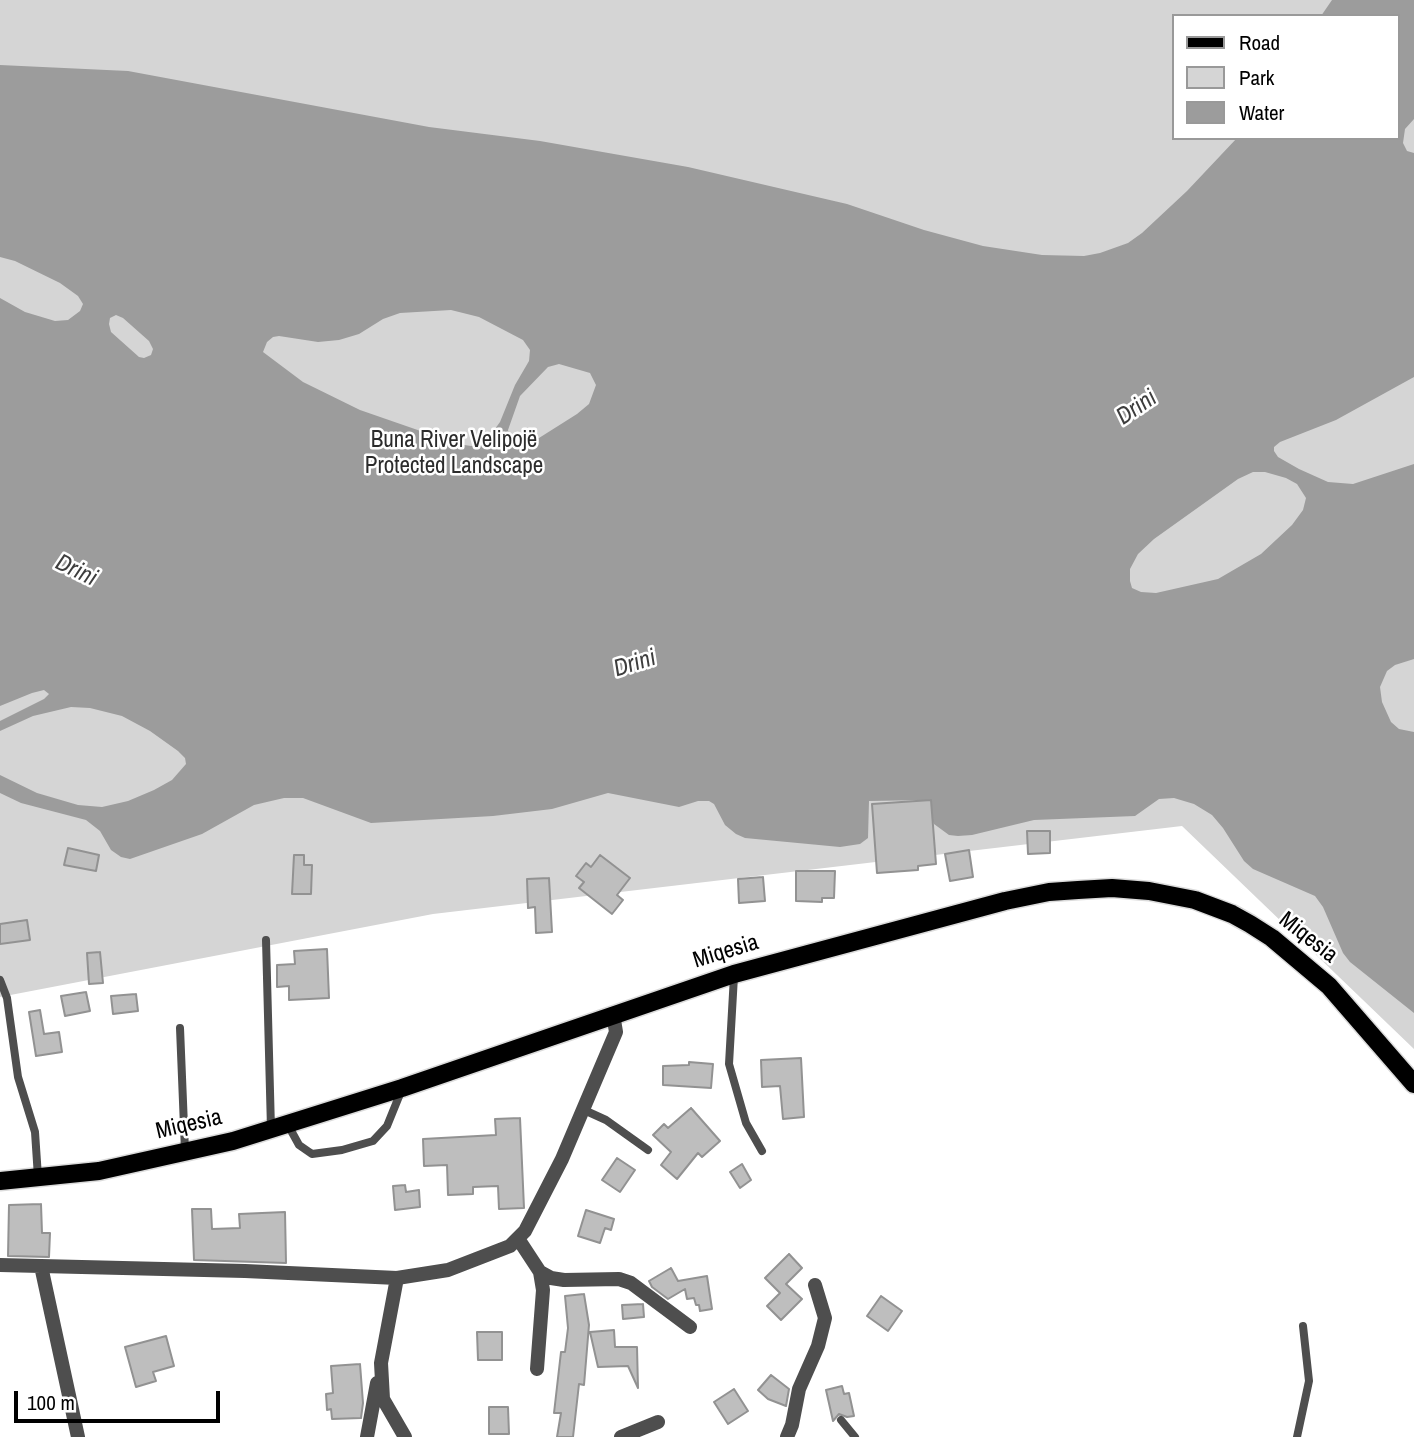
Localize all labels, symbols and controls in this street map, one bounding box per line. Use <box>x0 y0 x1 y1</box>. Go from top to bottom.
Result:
legend <box>1172 14 1400 140</box>
text: Road <box>1239 28 1280 57</box>
text: Park <box>1239 63 1274 92</box>
text: Water <box>1239 98 1284 127</box>
water label: Drini <box>1111 384 1163 432</box>
park label: Buna River Velipojë Protected Landscape <box>365 427 543 481</box>
water label: Drini <box>51 549 101 593</box>
water label: Drini <box>610 644 660 684</box>
street label: Miqesia <box>1273 906 1343 970</box>
street label: Miqesia <box>690 929 762 975</box>
street label: Miqesia <box>153 1104 225 1146</box>
scale bar <box>18 1378 224 1422</box>
text: 100 m <box>27 1388 75 1417</box>

